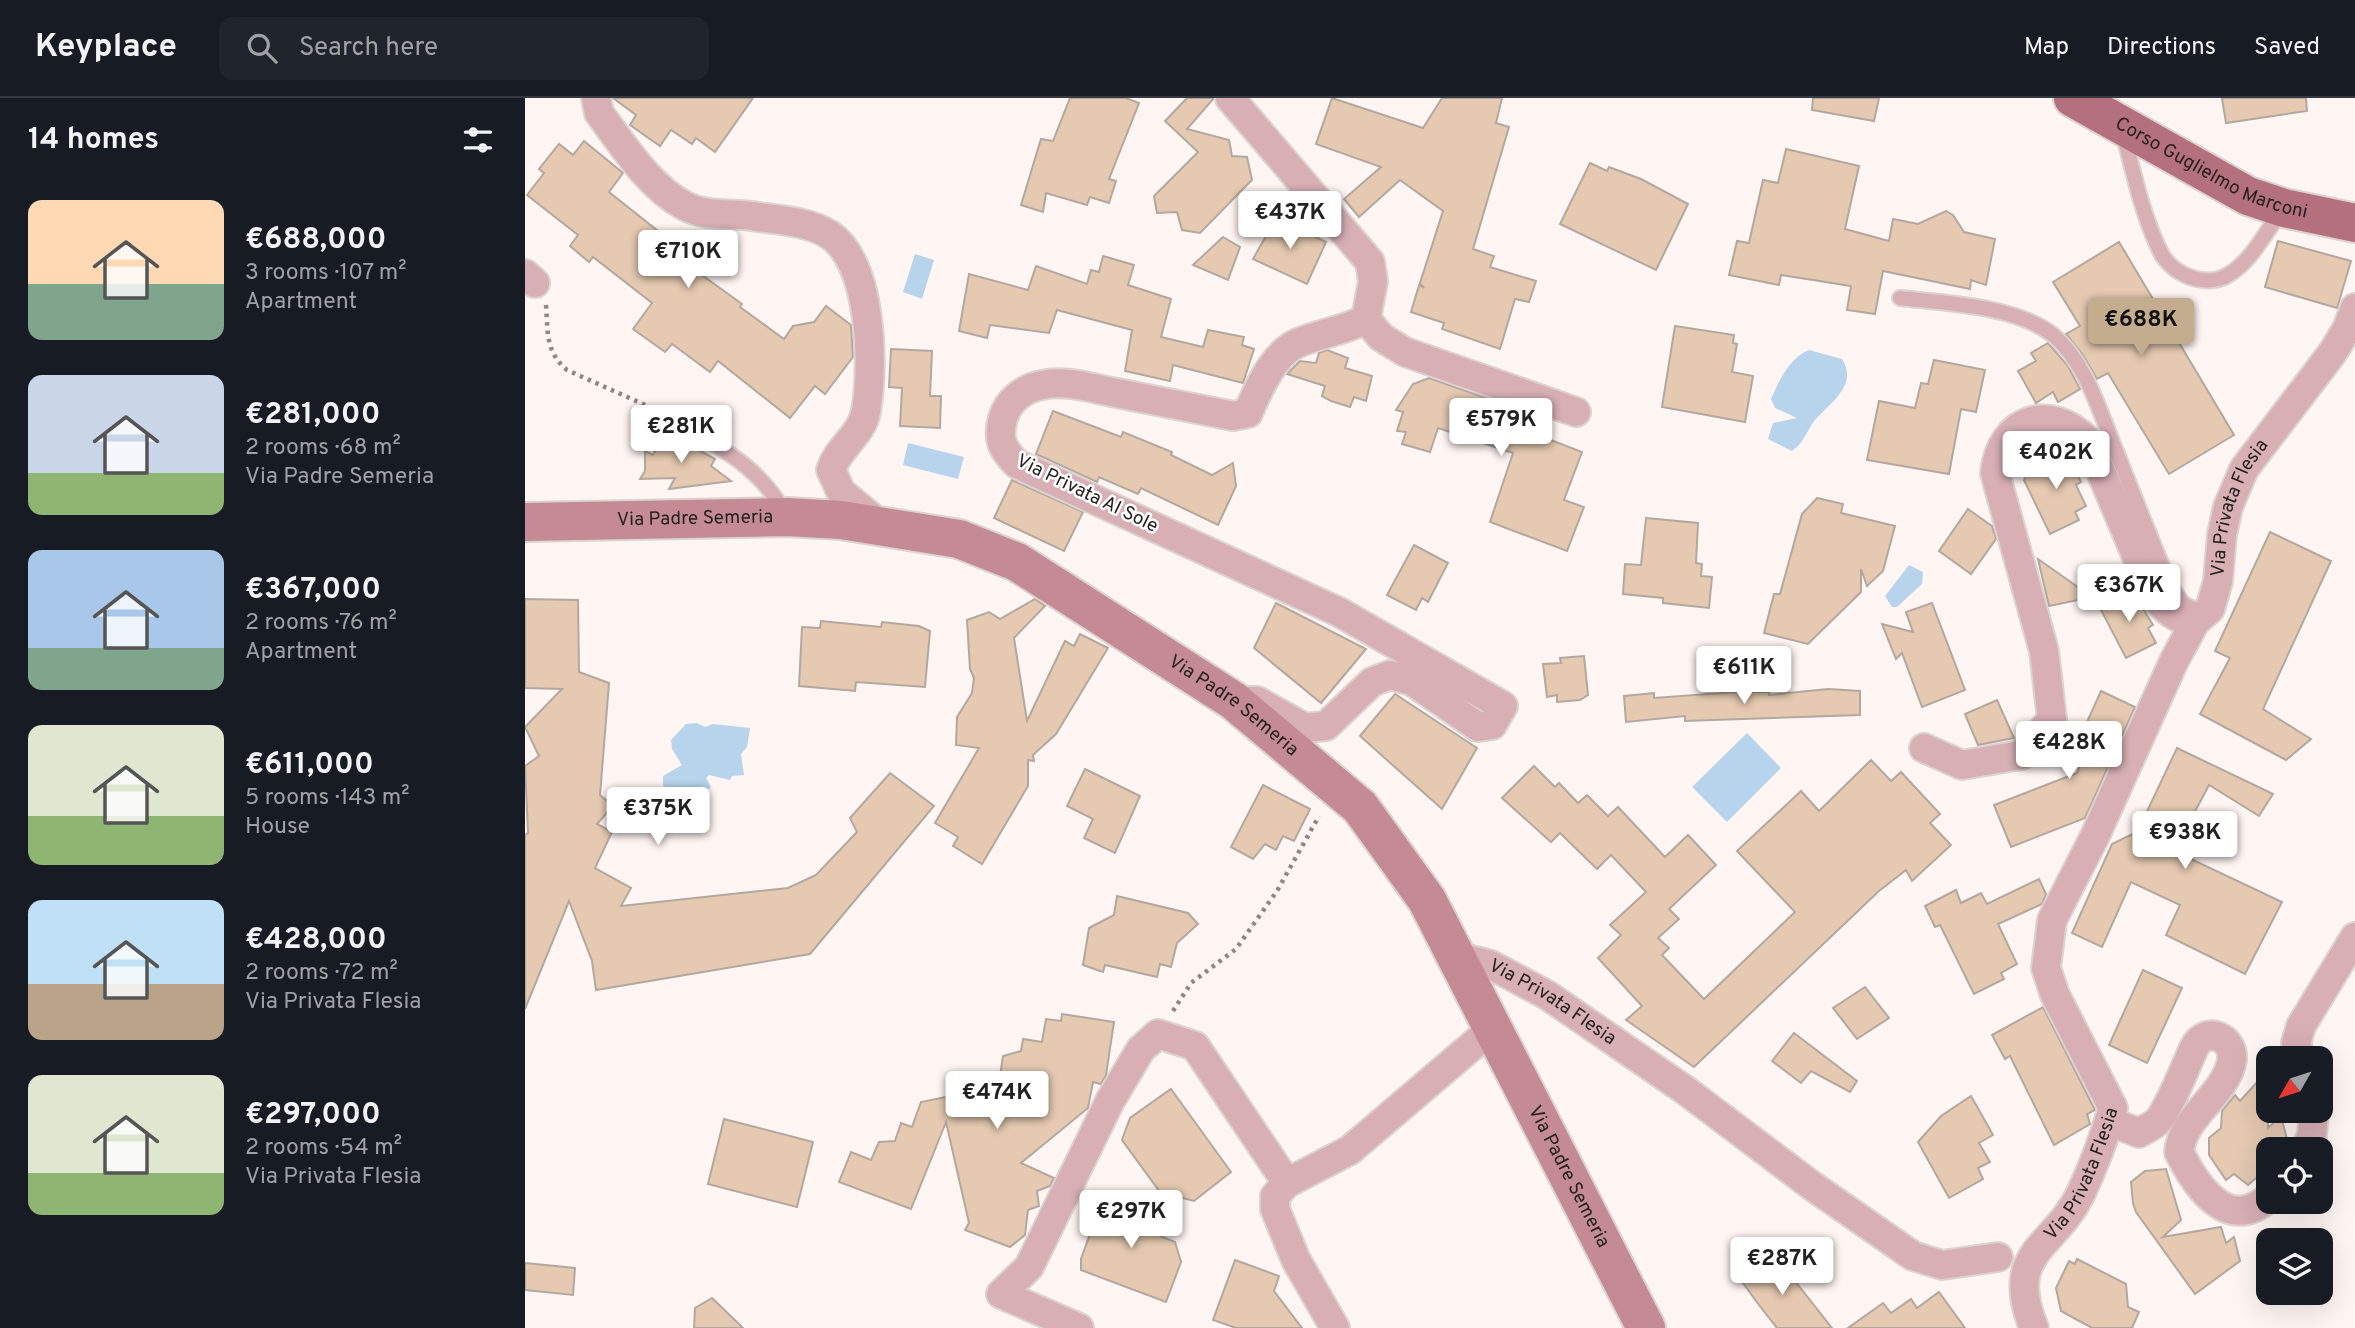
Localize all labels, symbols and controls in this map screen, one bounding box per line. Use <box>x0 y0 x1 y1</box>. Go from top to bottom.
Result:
search box <box>219 17 709 80</box>
text: Keyplace <box>35 27 177 69</box>
icon: search <box>243 29 281 67</box>
text: Search here <box>299 32 438 65</box>
text: Map <box>2024 33 2069 63</box>
text: Directions <box>2107 33 2216 63</box>
text: Saved <box>2254 33 2320 63</box>
street label: Corso Guglielmo Marconi <box>2111 112 2310 225</box>
icon: filters <box>459 121 497 159</box>
text: 14 homes <box>28 122 159 159</box>
pin: €437K <box>1241 192 1339 251</box>
text: €437K <box>1254 199 1326 228</box>
text: €688,000 <box>245 222 386 259</box>
icon: home <box>84 228 168 312</box>
pin: €710K <box>639 230 737 290</box>
text: €710K <box>654 238 722 267</box>
text: 3 rooms · 107 m² <box>245 259 407 288</box>
text: Apartment <box>245 288 357 317</box>
pin: €688K <box>2092 299 2190 358</box>
text: €688K <box>2104 306 2178 335</box>
text: €281,000 <box>245 397 380 434</box>
pin: €579K <box>1452 398 1550 458</box>
icon: home <box>84 403 168 487</box>
pin: €281K <box>632 406 730 465</box>
text: €579K <box>1465 406 1537 435</box>
text: €281K <box>647 413 715 442</box>
pin: €402K <box>2007 432 2105 491</box>
text: 2 rooms · 68 m² <box>245 434 401 463</box>
street label: Via Privata Flesia <box>2206 435 2274 578</box>
text: €402K <box>2019 439 2093 468</box>
street label: Via Privata Al Sole <box>1012 449 1162 539</box>
text: Via Padre Semeria <box>245 463 434 492</box>
street label: Via Padre Semeria <box>617 505 773 532</box>
pin: €367K <box>2080 564 2178 624</box>
text: €367,000 <box>245 572 381 609</box>
text: €367K <box>2093 572 2165 601</box>
icon: home <box>84 578 168 662</box>
text: 2 rooms · 76 m² <box>245 609 397 638</box>
text: Apartment <box>245 638 357 667</box>
pin: €611K <box>1695 646 1793 706</box>
street label: Via Padre Semeria <box>1164 650 1303 762</box>
text: €611K <box>1712 654 1776 683</box>
pin: €428K <box>2020 722 2118 781</box>
text: €428K <box>2032 729 2106 758</box>
text: €611,000 <box>245 747 374 784</box>
icon: home <box>84 753 168 837</box>
text: 5 rooms · 143 m² <box>245 784 410 813</box>
pin: €375K <box>609 788 707 847</box>
text: €375K <box>623 795 693 824</box>
pin: €938K <box>2136 812 2234 871</box>
text: House <box>245 813 310 842</box>
text: €938K <box>2148 819 2222 848</box>
text: €428,000 <box>245 922 387 959</box>
icon: home <box>84 928 168 1012</box>
street label: Via Privata Flesia <box>1484 954 1621 1051</box>
text: 2 rooms · 72 m² <box>245 959 398 988</box>
text: Via Privata Flesia <box>245 988 421 1017</box>
north arrow <box>2256 1046 2333 1124</box>
map controls <box>2256 1046 2333 1305</box>
pin: €474K <box>948 1072 1046 1131</box>
text: €474K <box>962 1079 1032 1108</box>
text: €297,000 <box>245 1097 381 1134</box>
street label: Via Padre Semeria <box>1522 1102 1615 1252</box>
icon: home <box>84 1103 168 1187</box>
street label: Via Privata Flesia <box>2039 1105 2124 1246</box>
text: 2 rooms · 54 m² <box>245 1134 402 1163</box>
button: locate <box>2256 1137 2333 1214</box>
text: Via Privata Flesia <box>245 1163 421 1192</box>
pin: €297K <box>1082 1190 1180 1250</box>
text: €297K <box>1096 1198 1166 1227</box>
button: layers <box>2256 1228 2333 1305</box>
pin: €287K <box>1733 1238 1831 1297</box>
text: €287K <box>1746 1245 1818 1274</box>

